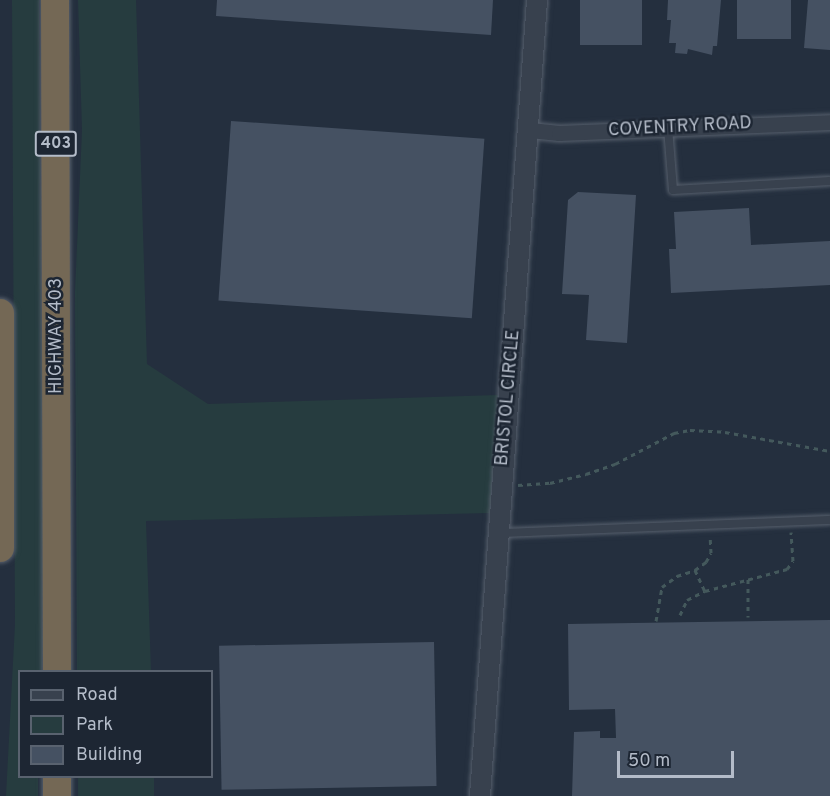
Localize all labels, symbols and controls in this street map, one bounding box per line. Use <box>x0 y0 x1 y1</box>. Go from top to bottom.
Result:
street label: COVENTRY ROAD <box>607 113 753 143</box>
road number: 403 <box>34 131 78 157</box>
street label: HIGHWAY 403 <box>46 278 68 394</box>
street label: BRISTOL CIRCLE <box>492 329 526 467</box>
legend <box>18 670 213 778</box>
text: Road <box>76 684 118 707</box>
text: Park <box>76 714 113 737</box>
scale bar <box>620 739 737 777</box>
text: Building <box>76 744 142 767</box>
text: 50 m <box>628 750 670 773</box>

